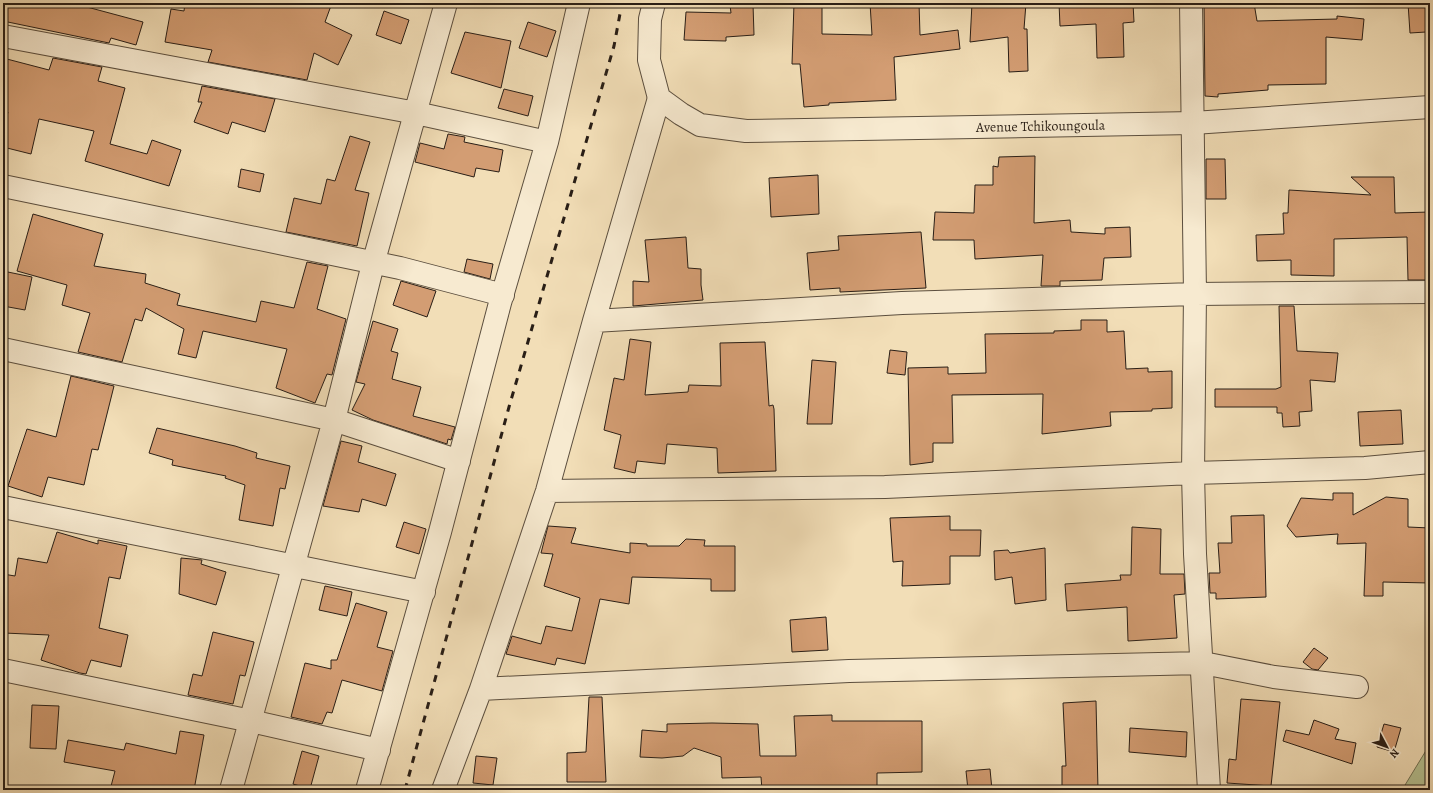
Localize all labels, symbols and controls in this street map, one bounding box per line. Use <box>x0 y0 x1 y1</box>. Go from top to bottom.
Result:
street label: Avenue Tchikoungoula <box>975 115 1106 136</box>
north arrow <box>1367 727 1407 767</box>
text: N <box>1386 745 1402 761</box>

